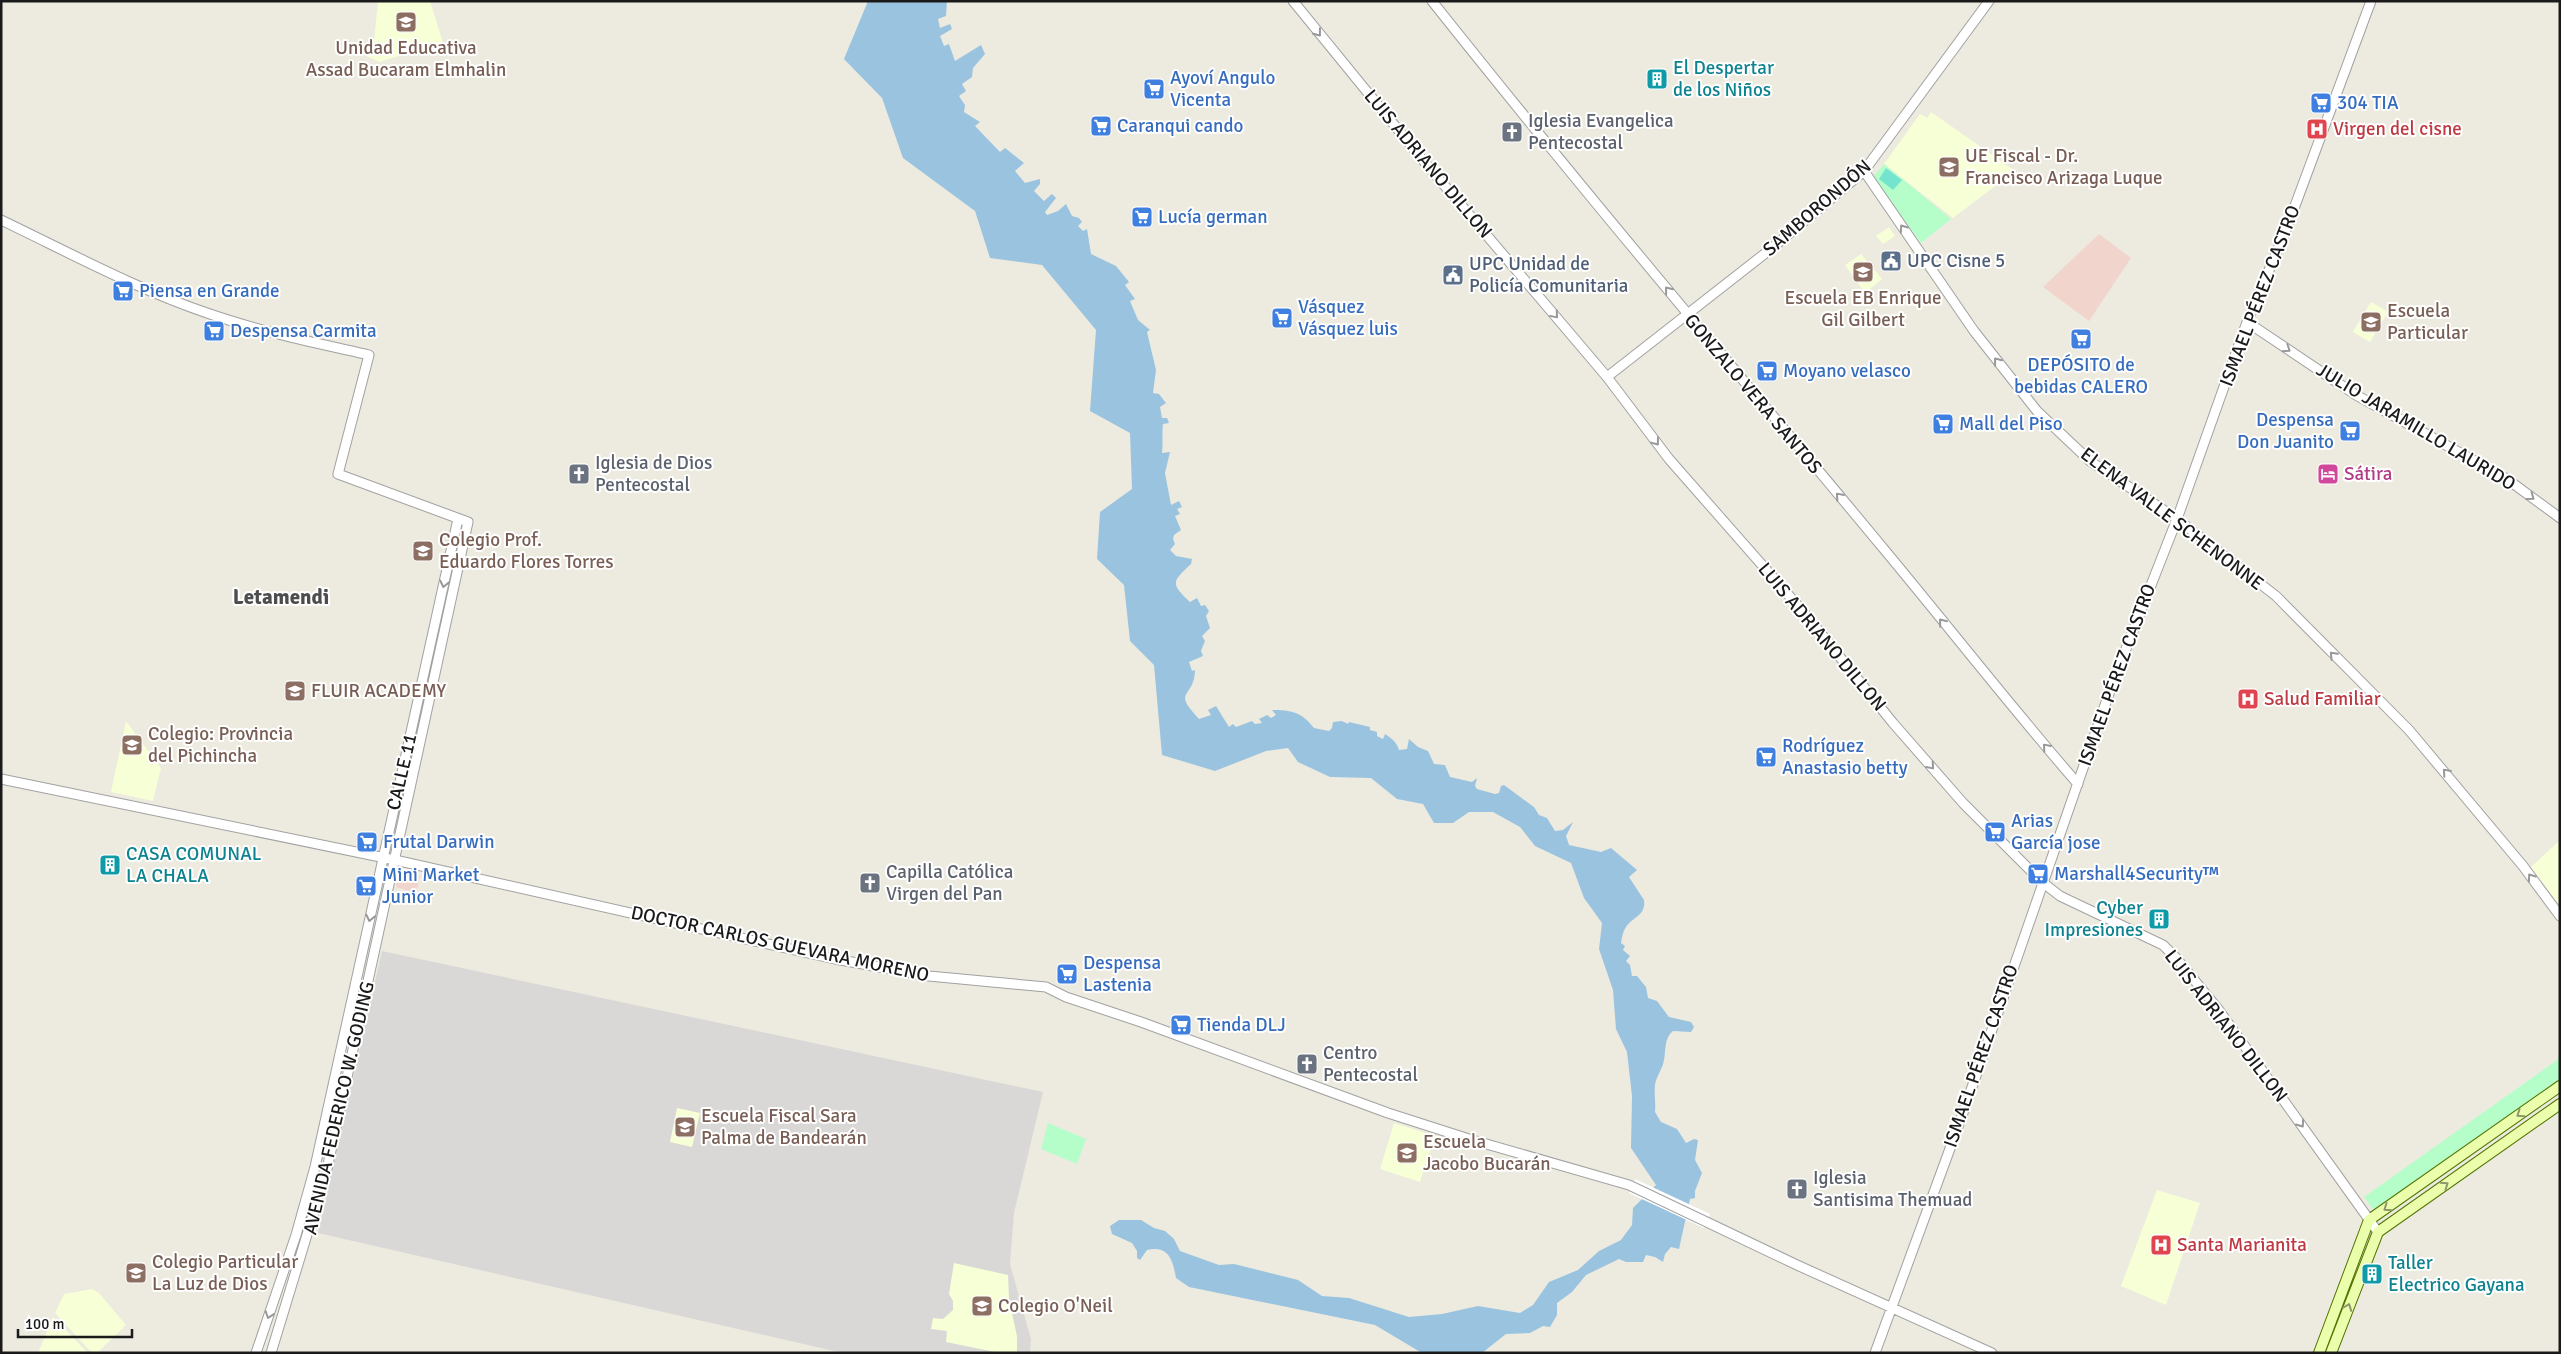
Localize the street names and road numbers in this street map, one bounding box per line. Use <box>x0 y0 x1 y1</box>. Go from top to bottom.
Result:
street label: LUIS ADRIANO DILLON <box>1359 85 1497 243</box>
street label: SAMBORONDÓN <box>1758 154 1876 262</box>
street label: ISMAEL PÉREZ CASTRO <box>2214 202 2306 390</box>
street label: GONZALO VERA SANTOS <box>1679 309 1827 479</box>
street label: JULIO JARAMILLO LAURIDO <box>2312 358 2520 496</box>
street label: ELENA VALLE SCHENONNE <box>2076 442 2268 596</box>
street label: LUIS ADRIANO DILLON <box>1753 558 1891 716</box>
street label: ISMAEL PÉREZ CASTRO <box>2073 581 2161 769</box>
street label: CALLE 11 <box>382 731 422 813</box>
street label: DOCTOR CARLOS GUEVARA MORENO <box>629 901 931 987</box>
street label: LUIS ADRIANO DILLON <box>2159 945 2293 1107</box>
street label: ISMAEL PÉREZ CASTRO <box>1938 961 2024 1151</box>
street label: AVENIDA FEDERICO W. GODING <box>298 979 380 1237</box>

